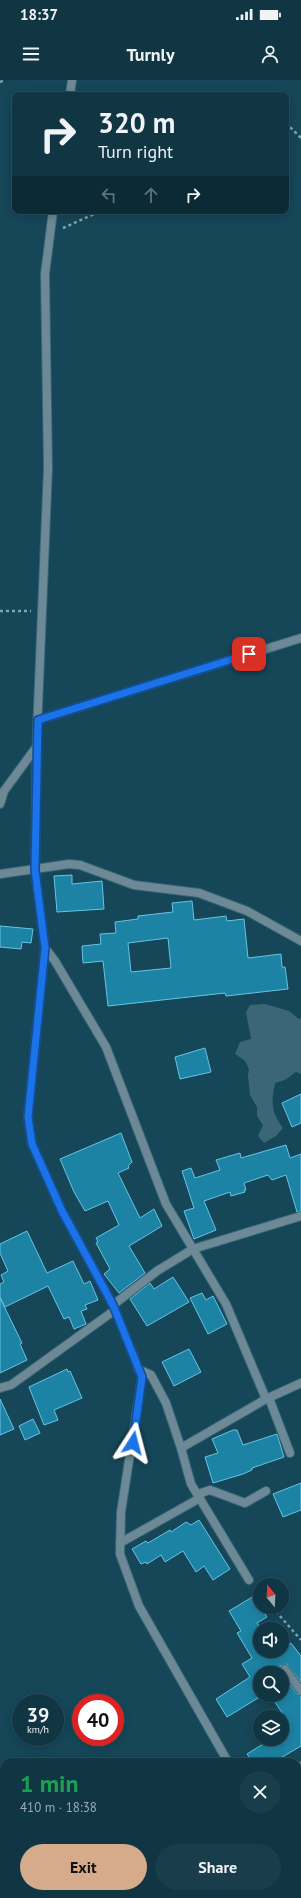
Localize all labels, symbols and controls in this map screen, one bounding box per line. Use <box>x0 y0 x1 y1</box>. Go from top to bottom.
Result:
text: 18:37 <box>20 5 58 24</box>
icon: menu <box>20 43 42 65</box>
text: Turnly <box>126 43 175 66</box>
icon: person <box>259 43 281 65</box>
text: 320 m <box>98 104 175 141</box>
icon: right <box>32 108 84 160</box>
text: Turn right <box>98 140 173 163</box>
icon: left <box>98 184 120 206</box>
icon: ahead <box>140 184 162 206</box>
icon: right <box>182 184 204 206</box>
pin <box>232 637 266 671</box>
icon: arrive <box>238 643 260 665</box>
position arrow <box>112 1422 154 1464</box>
north arrow <box>253 1578 289 1614</box>
map controls <box>253 1578 289 1746</box>
button: sound <box>253 1622 289 1658</box>
button: search <box>253 1666 289 1702</box>
speed limit sign: 40 <box>72 1694 124 1746</box>
text: 39 <box>27 1702 49 1728</box>
button: layers <box>253 1710 289 1746</box>
text: km/h <box>27 1723 49 1736</box>
text: 1 min <box>20 1768 79 1799</box>
button: close <box>239 1771 281 1813</box>
text: 410 m · 18:38 <box>20 1799 97 1816</box>
button: Exit <box>20 1844 147 1890</box>
button: Share <box>155 1844 281 1890</box>

